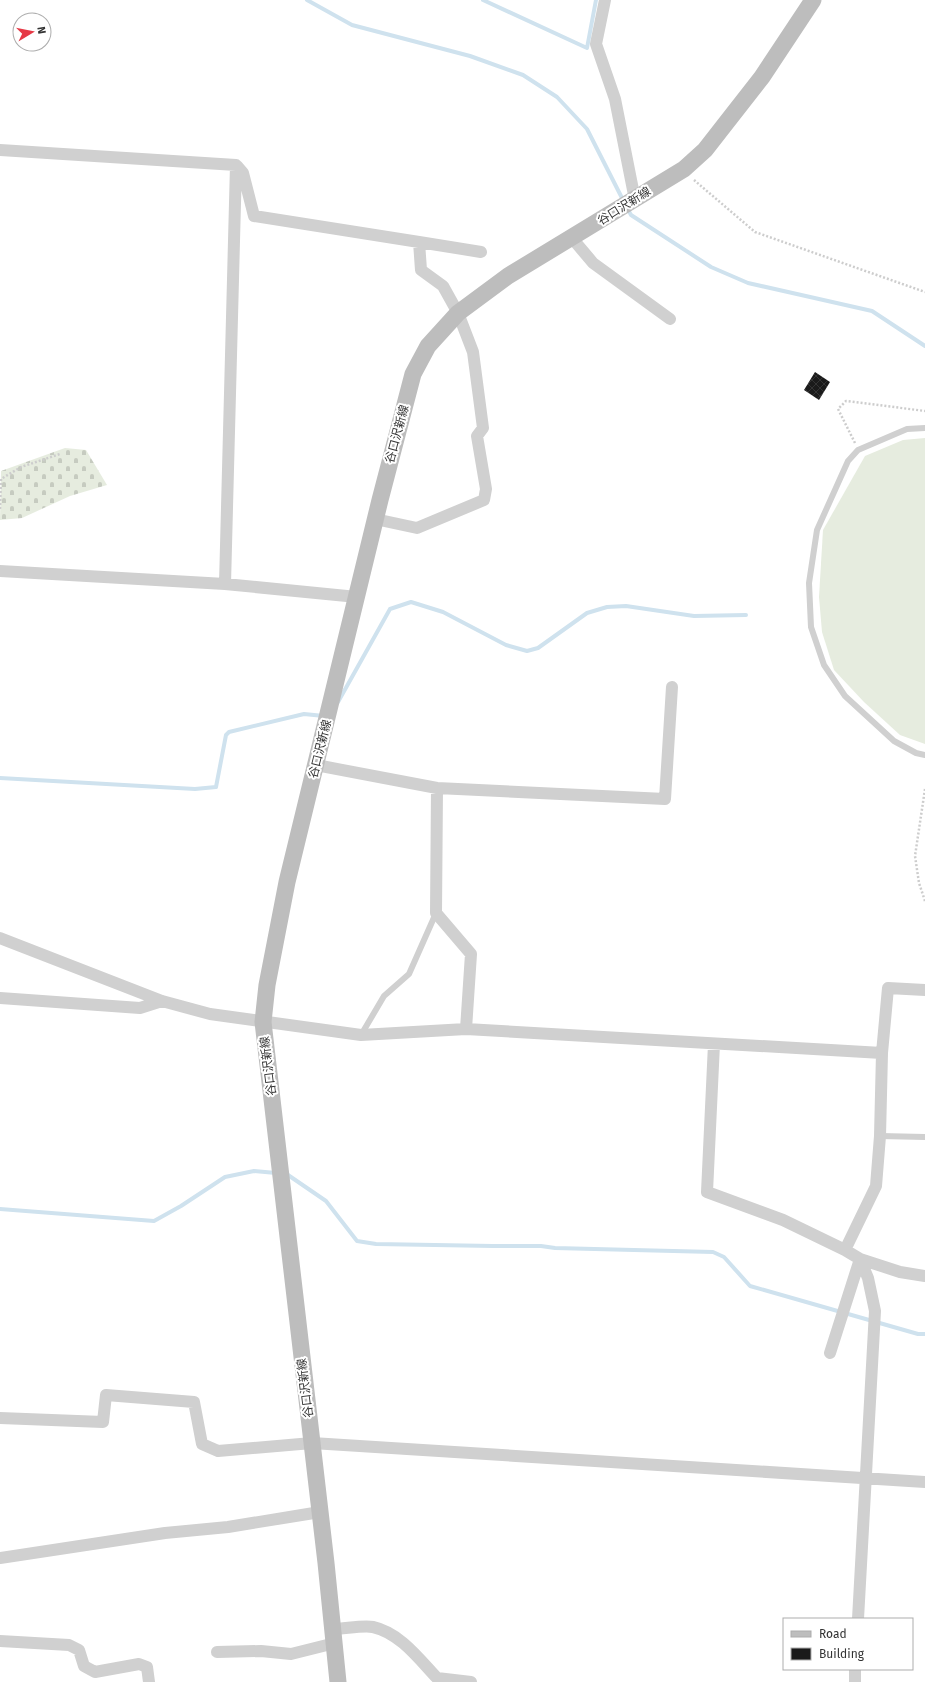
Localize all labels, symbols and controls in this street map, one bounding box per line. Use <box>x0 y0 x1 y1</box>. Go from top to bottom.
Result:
north arrow <box>12 12 52 52</box>
text: N <box>34 26 48 35</box>
street label: 谷口沢新線 <box>595 184 653 228</box>
street label: 谷口沢新線 <box>382 403 412 465</box>
street label: 谷口沢新線 <box>306 718 334 780</box>
street label: 谷口沢新線 <box>257 1035 279 1097</box>
street label: 谷口沢新線 <box>294 1357 316 1419</box>
legend <box>783 1618 913 1670</box>
text: Road <box>819 1627 847 1641</box>
text: Building <box>819 1647 865 1661</box>

